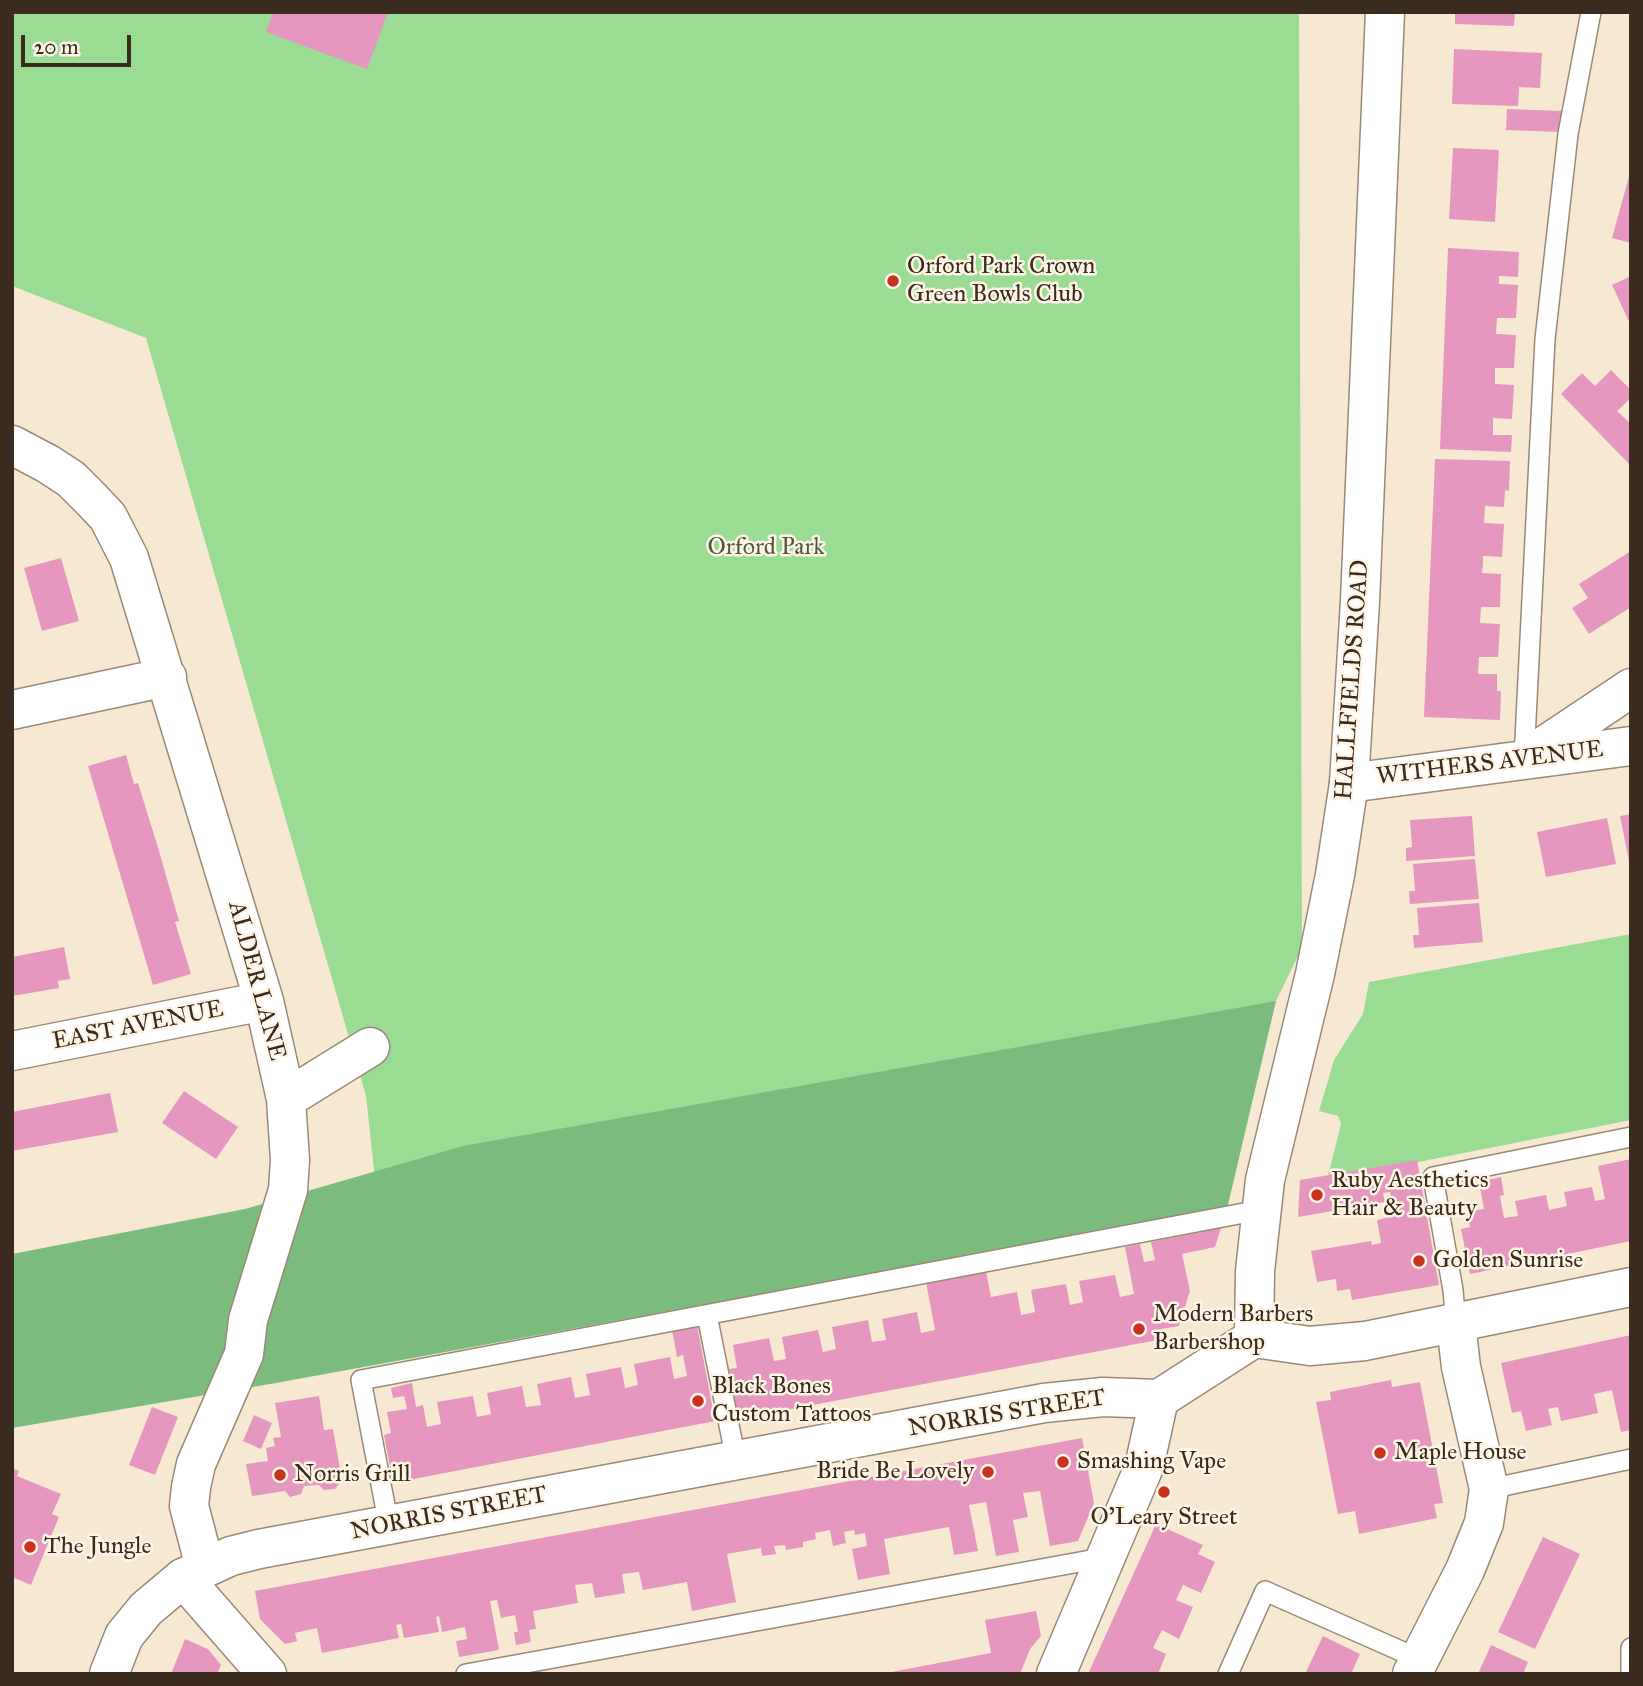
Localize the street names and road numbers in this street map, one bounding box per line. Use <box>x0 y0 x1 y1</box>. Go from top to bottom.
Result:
street label: HALLFIELDS ROAD <box>1330 559 1376 801</box>
street label: WITHERS AVENUE <box>1375 736 1605 792</box>
street label: ALDER LANE <box>221 898 291 1064</box>
street label: EAST AVENUE <box>50 995 226 1057</box>
street label: NORRIS STREET <box>906 1384 1108 1444</box>
street label: NORRIS STREET <box>348 1481 550 1547</box>

